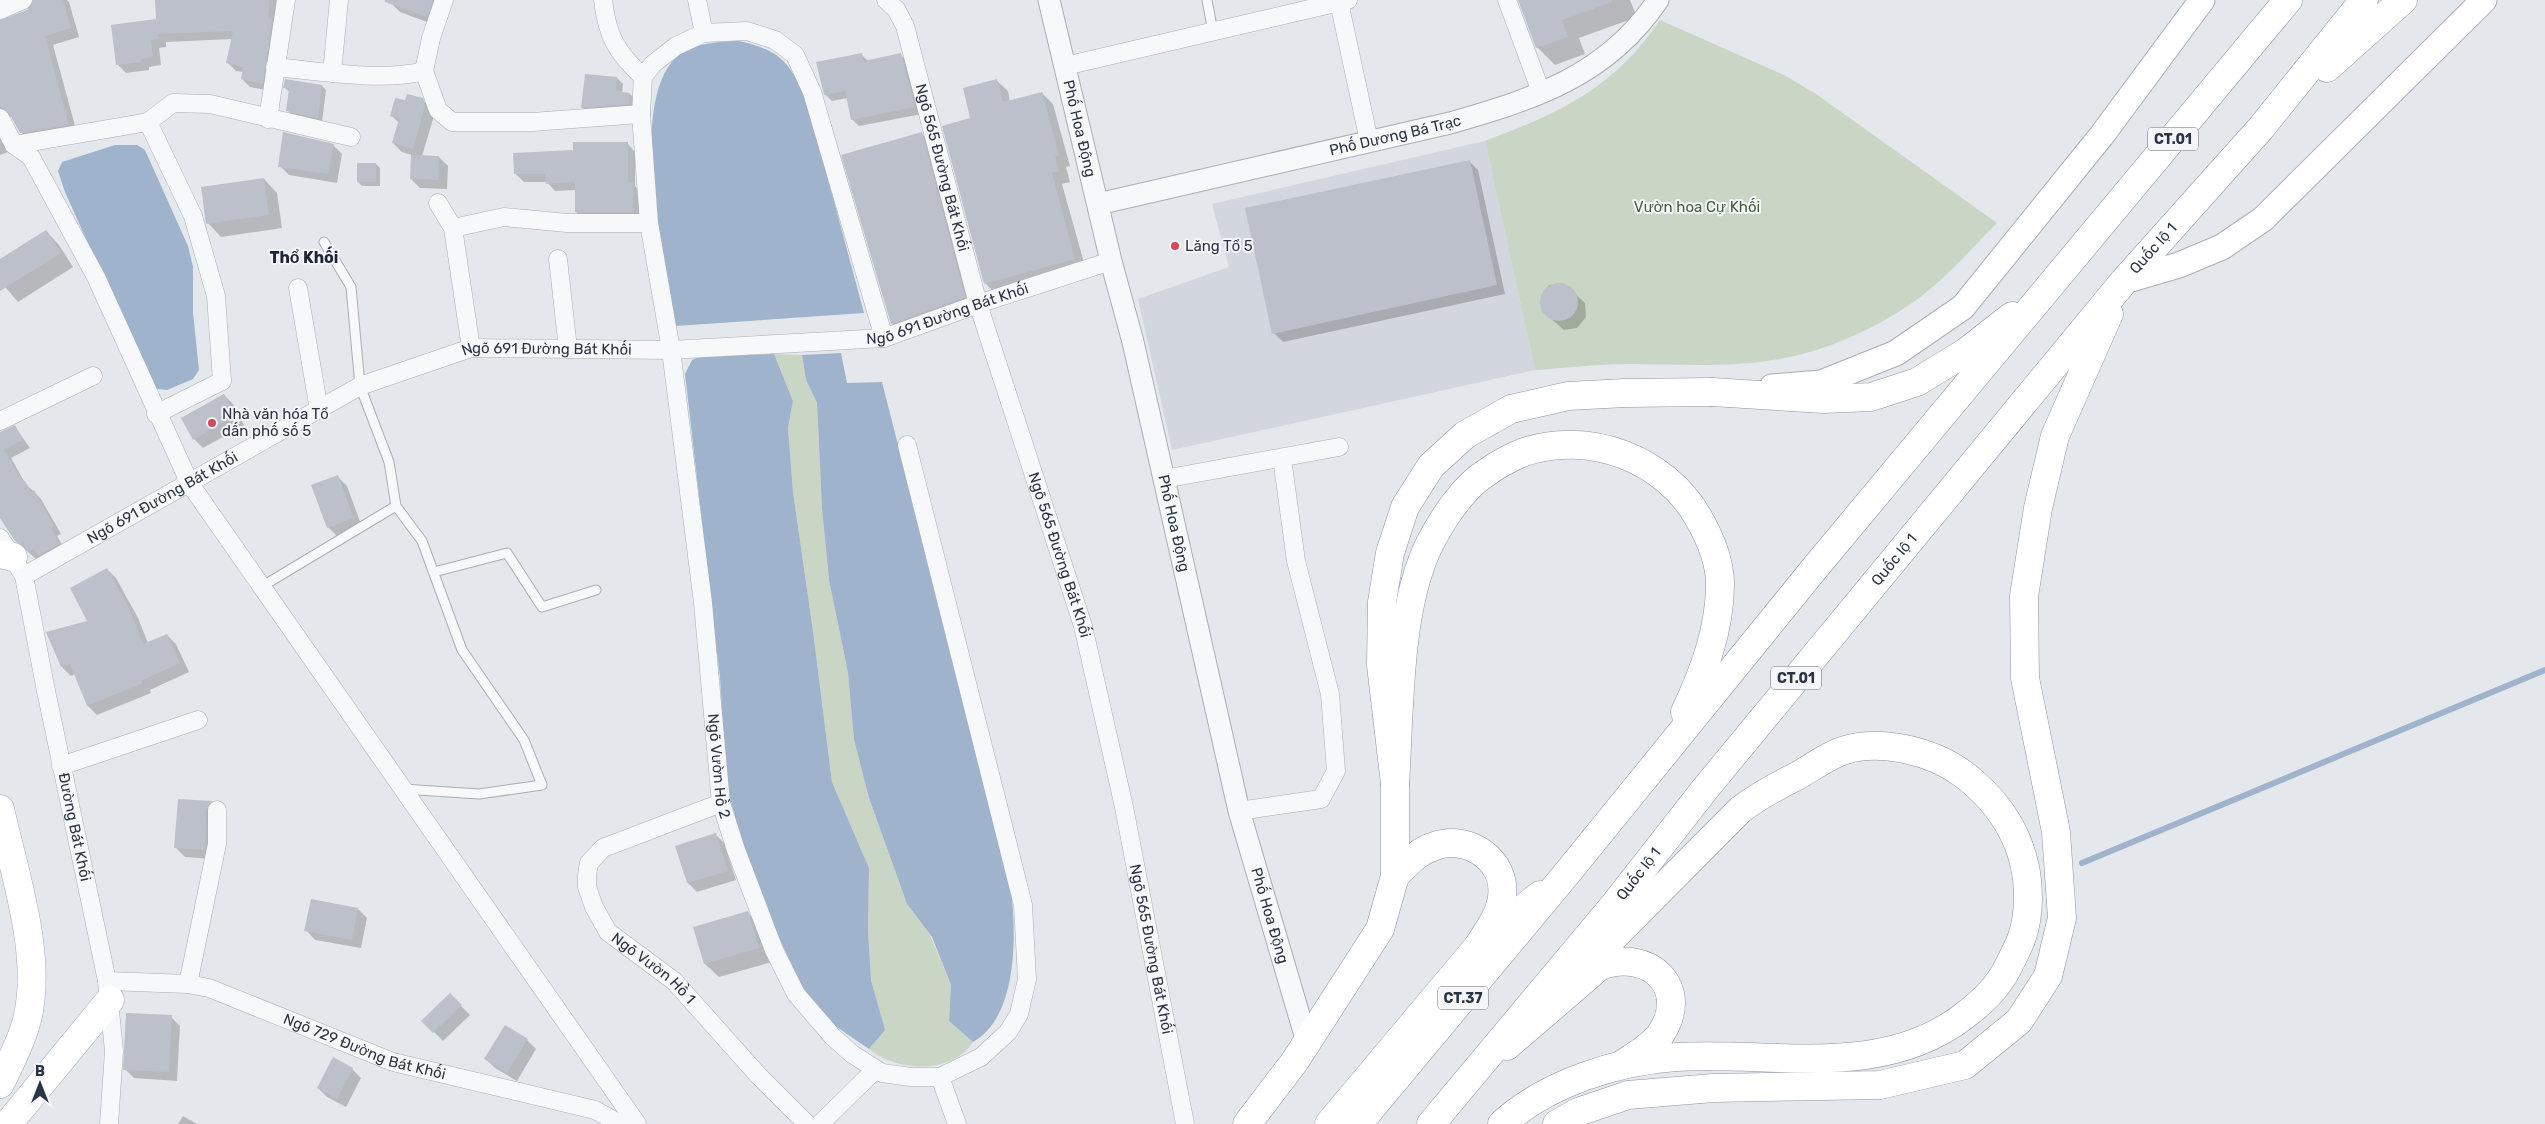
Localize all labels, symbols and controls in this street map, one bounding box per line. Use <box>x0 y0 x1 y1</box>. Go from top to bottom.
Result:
street label: Phố Hoa Động <box>1059 78 1100 179</box>
street label: Ngõ 565 Đường Bát Khối <box>912 82 973 253</box>
street label: Phố Dương Bá Trạc <box>1328 111 1463 159</box>
road number: CT.01 <box>2148 128 2198 150</box>
park label: Vườn hoa Cự Khối <box>1634 198 1760 216</box>
street label: Quốc lộ 1 <box>2126 219 2180 278</box>
place label: Lăng Tổ 5 <box>1185 237 1253 255</box>
marker: Lăng Tổ 5 <box>1169 240 1181 252</box>
district label: Thổ Khối <box>270 246 338 267</box>
street label: Ngõ 691 Đường Bát Khối <box>866 279 1031 348</box>
street label: Ngõ 691 Đường Bát Khối <box>459 339 632 360</box>
place label: Nhà văn hóa Tổ dấn phố số 5 <box>222 405 329 440</box>
marker: Nhà văn hóa Tổ dấn phố số 5 <box>206 417 218 429</box>
street label: Ngõ 691 Đường Bát Khối <box>84 448 241 547</box>
street label: Ngõ 565 Đường Bát Khối <box>1024 470 1094 639</box>
street label: Phố Hoa Động <box>1154 473 1194 574</box>
street label: Quốc lộ 1 <box>1867 530 1921 589</box>
road number: CT.01 <box>1771 666 1821 690</box>
street label: Ngõ Vườn Hồ 2 <box>704 713 734 821</box>
street label: Đường Bát Khối <box>54 771 95 883</box>
street label: Quốc lộ 1 <box>1612 844 1665 904</box>
street label: Ngõ 565 Đường Bát Khối <box>1126 863 1176 1035</box>
street label: Phố Hoa Động <box>1247 865 1292 966</box>
street label: Ngõ Vườn Hồ 1 <box>608 929 699 1008</box>
road number: CT.37 <box>1438 986 1488 1010</box>
street label: Ngõ 729 Đường Bát Khối <box>281 1010 447 1083</box>
north arrow <box>15 1059 65 1109</box>
text: B <box>35 1063 45 1080</box>

